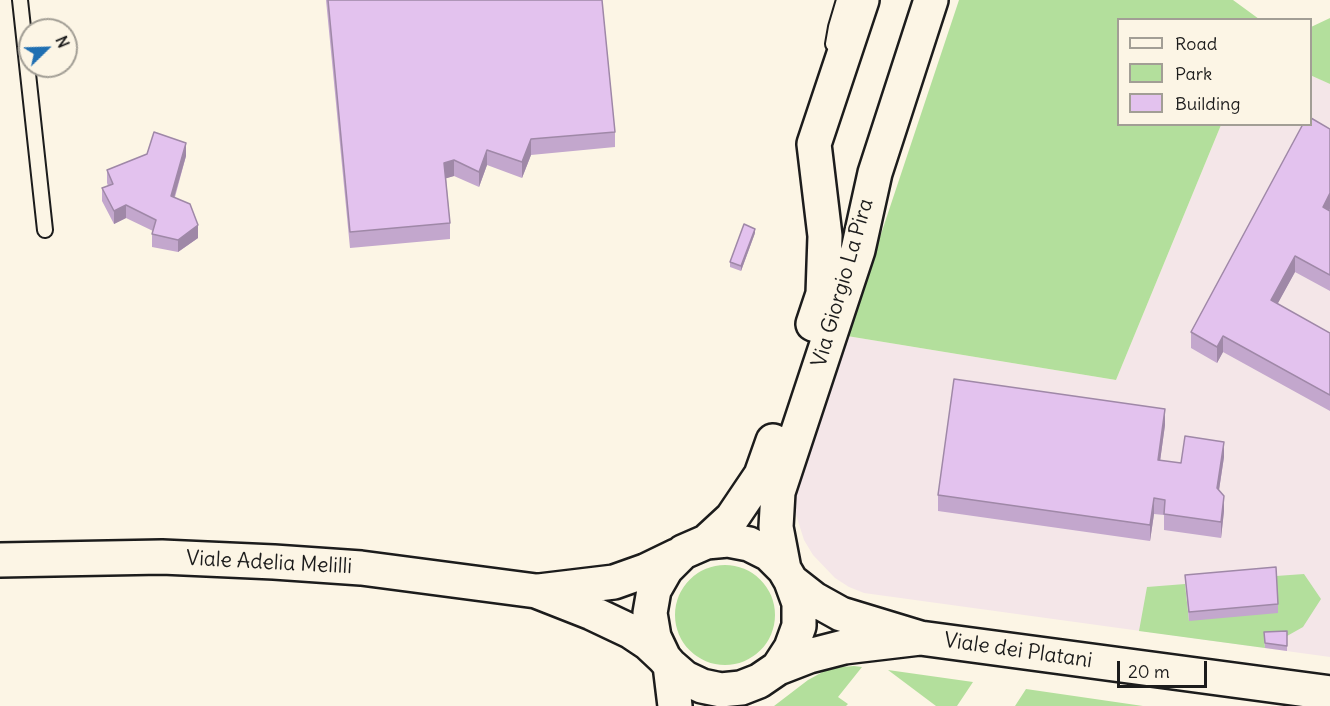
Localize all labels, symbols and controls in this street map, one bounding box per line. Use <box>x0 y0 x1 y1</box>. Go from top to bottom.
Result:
north arrow <box>18 18 78 78</box>
legend <box>1117 18 1312 126</box>
text: Road <box>1175 32 1217 55</box>
text: N <box>51 33 74 51</box>
text: Park <box>1175 62 1212 85</box>
text: Building <box>1175 92 1240 115</box>
street label: Via Giorgio La Pira <box>807 196 879 370</box>
street label: Viale Adelia Melilli <box>185 546 353 580</box>
street label: Viale dei Platani <box>942 628 1094 674</box>
scale bar <box>1120 649 1210 687</box>
text: 20 m <box>1128 660 1170 683</box>

